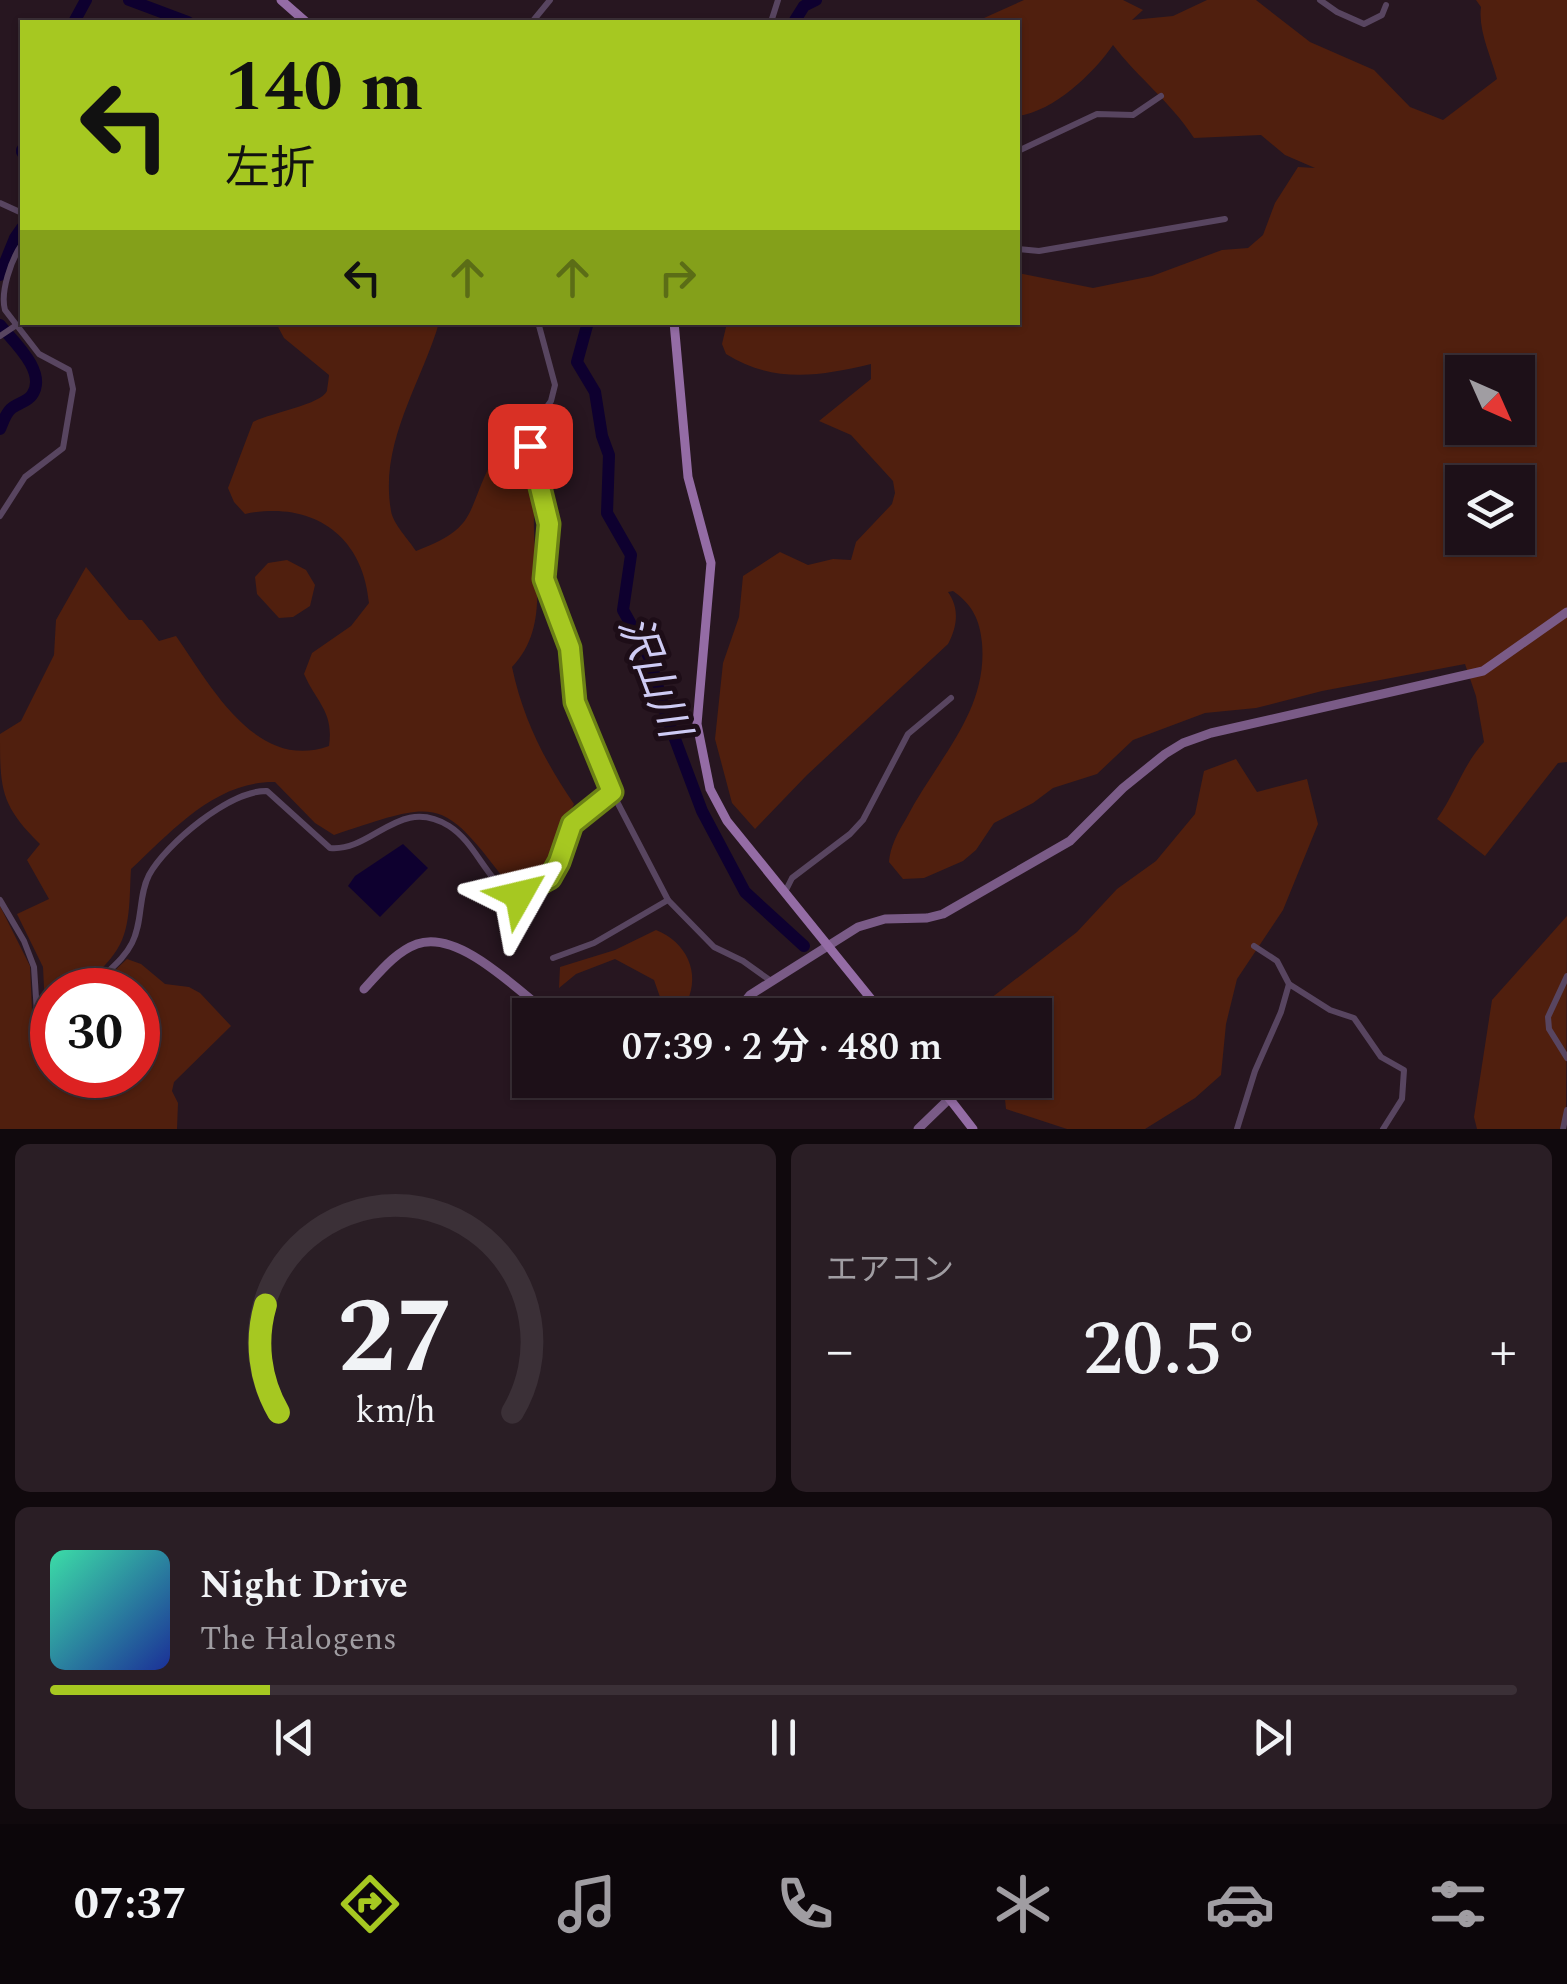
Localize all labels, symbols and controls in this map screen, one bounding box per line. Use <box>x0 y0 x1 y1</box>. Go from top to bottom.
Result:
text: 140 m <box>225 35 423 141</box>
icon: left <box>60 60 190 190</box>
text: 左折 <box>225 135 315 204</box>
icon: left <box>335 250 390 305</box>
icon: ahead <box>440 250 495 305</box>
icon: ahead <box>545 250 600 305</box>
icon: right <box>650 250 705 305</box>
north arrow <box>1445 355 1535 445</box>
map controls <box>1445 355 1535 555</box>
pin <box>488 404 573 489</box>
icon: arrive <box>503 419 558 474</box>
button: layers <box>1445 465 1535 555</box>
water label: 沢山川 <box>601 607 706 751</box>
position arrow <box>467 843 571 947</box>
speed limit sign: 30 <box>30 968 160 1098</box>
text: 07:39 · 2 分 · 480 m <box>622 1019 942 1077</box>
text: エアコン <box>826 1246 954 1295</box>
text: 27 <box>337 1260 454 1418</box>
text: 20.5° <box>1083 1294 1260 1408</box>
text: − <box>826 1310 854 1393</box>
text: + <box>1489 1310 1517 1393</box>
text: km/h <box>355 1384 436 1439</box>
text: Night Drive <box>200 1557 408 1615</box>
text: The Halogens <box>200 1615 397 1664</box>
icon: previous <box>267 1710 322 1765</box>
icon: pause <box>756 1710 811 1765</box>
icon: next <box>1245 1710 1300 1765</box>
icon: directions <box>335 1869 405 1939</box>
icon: music <box>552 1869 622 1939</box>
icon: phone <box>770 1869 840 1939</box>
icon: climate <box>988 1869 1058 1939</box>
icon: car <box>1205 1869 1275 1939</box>
icon: filters <box>1423 1869 1493 1939</box>
text: 07:37 <box>74 1870 187 1939</box>

